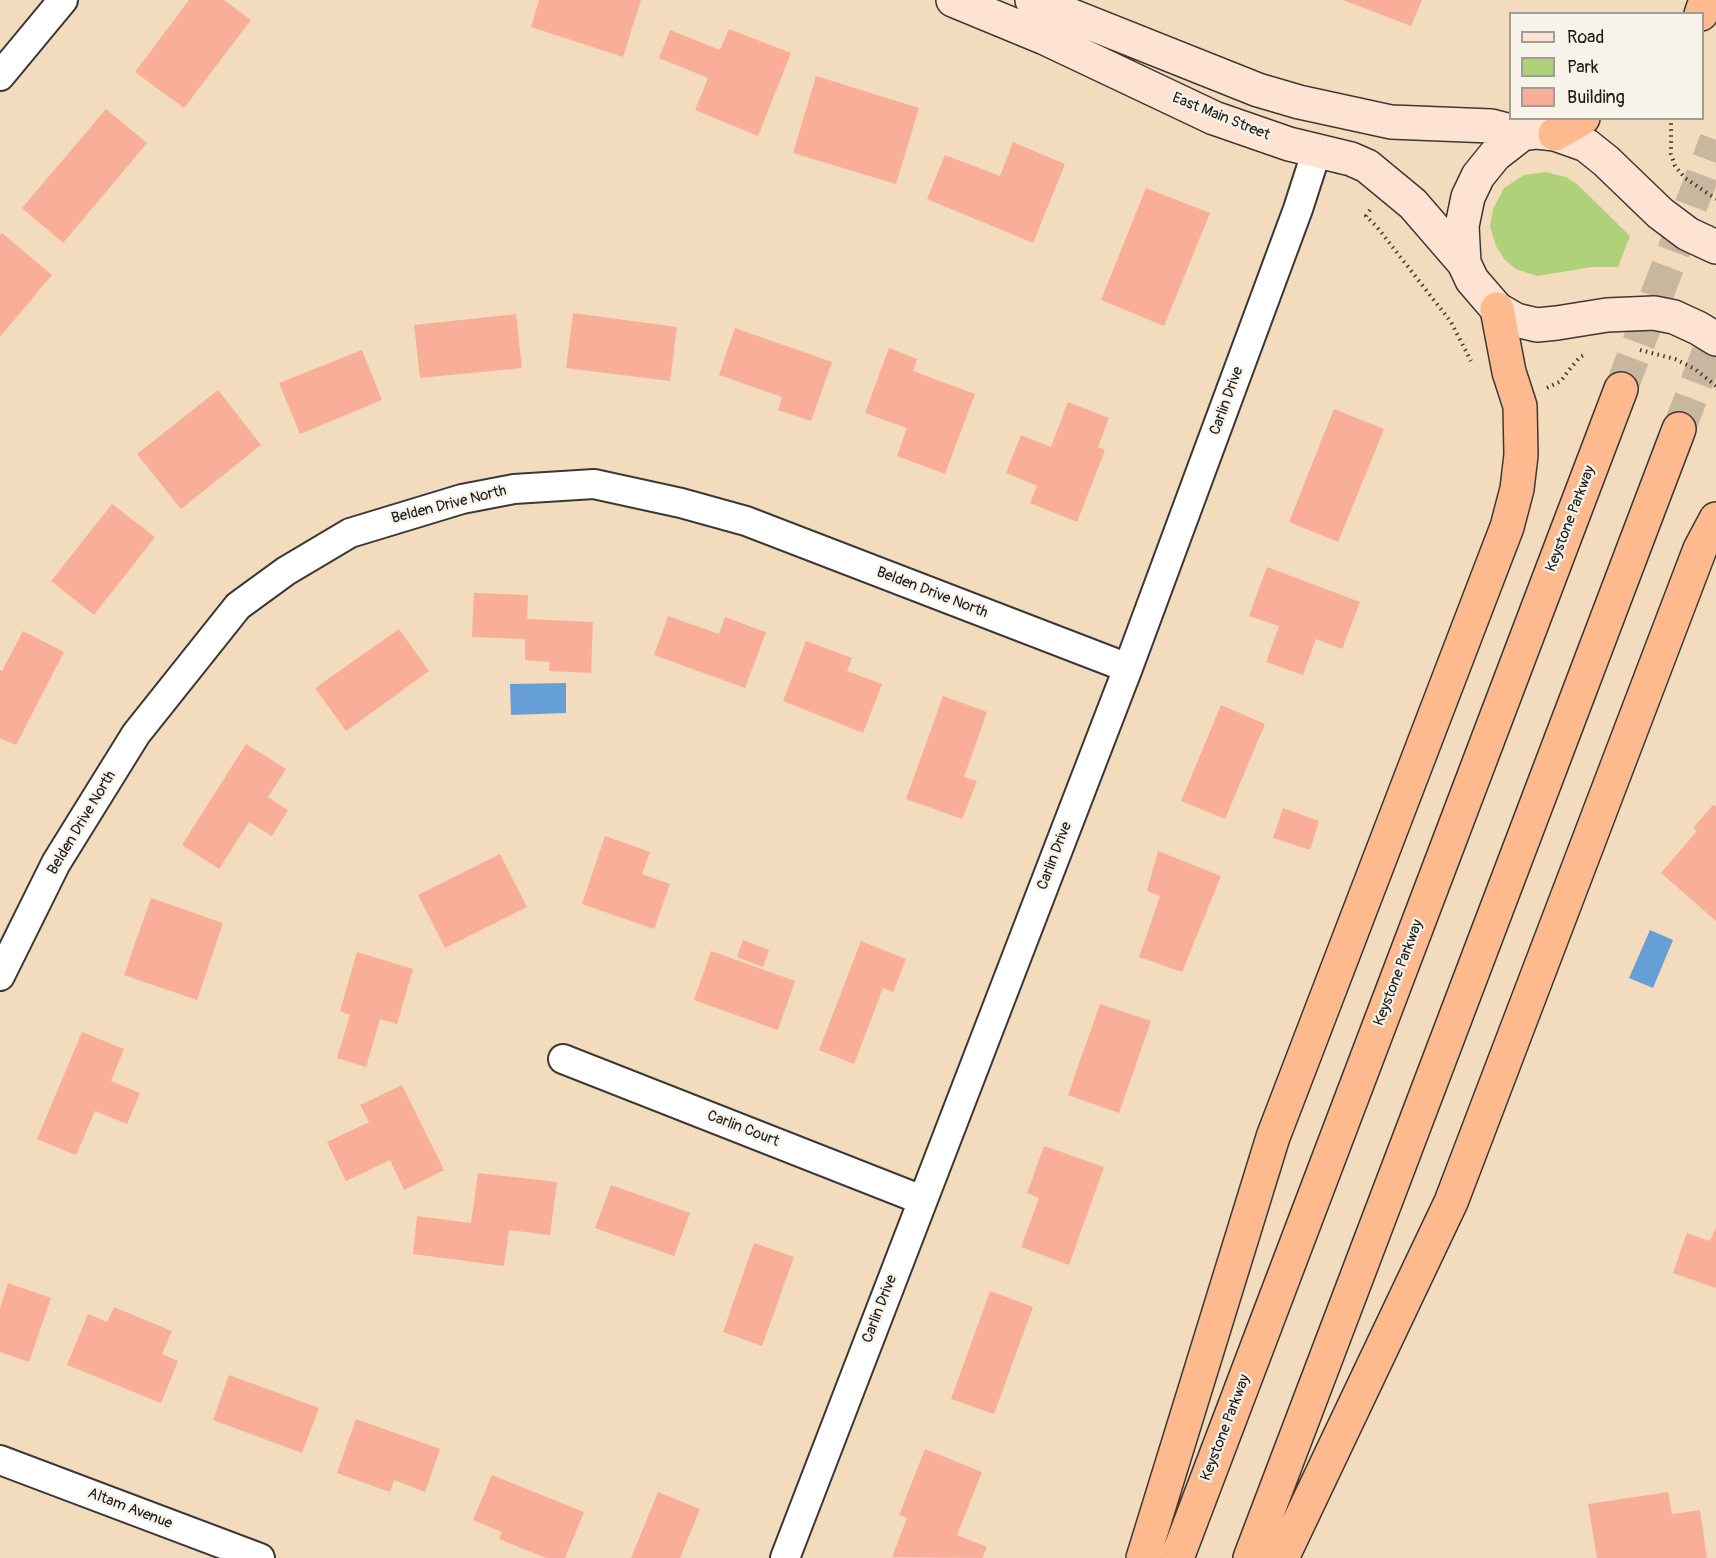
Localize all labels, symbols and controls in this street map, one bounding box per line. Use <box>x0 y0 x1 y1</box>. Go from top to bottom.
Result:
legend <box>1509 12 1704 120</box>
text: Road <box>1567 26 1604 49</box>
text: Park <box>1567 56 1599 79</box>
text: Building <box>1567 86 1625 109</box>
street label: East Main Street <box>1170 89 1272 145</box>
street label: Carlin Drive <box>1206 364 1248 438</box>
street label: Keystone Parkway <box>1542 463 1600 575</box>
street label: Belden Drive North <box>390 482 508 528</box>
street label: Belden Drive North <box>874 564 990 622</box>
street label: Belden Drive North <box>44 768 120 878</box>
street label: Carlin Drive <box>1034 819 1076 893</box>
street label: Keystone Parkway <box>1370 917 1428 1029</box>
street label: Carlin Court <box>704 1107 782 1151</box>
street label: Carlin Drive <box>859 1272 901 1346</box>
street label: Keystone Parkway <box>1197 1372 1255 1484</box>
street label: Altam Avenue <box>85 1485 175 1533</box>

